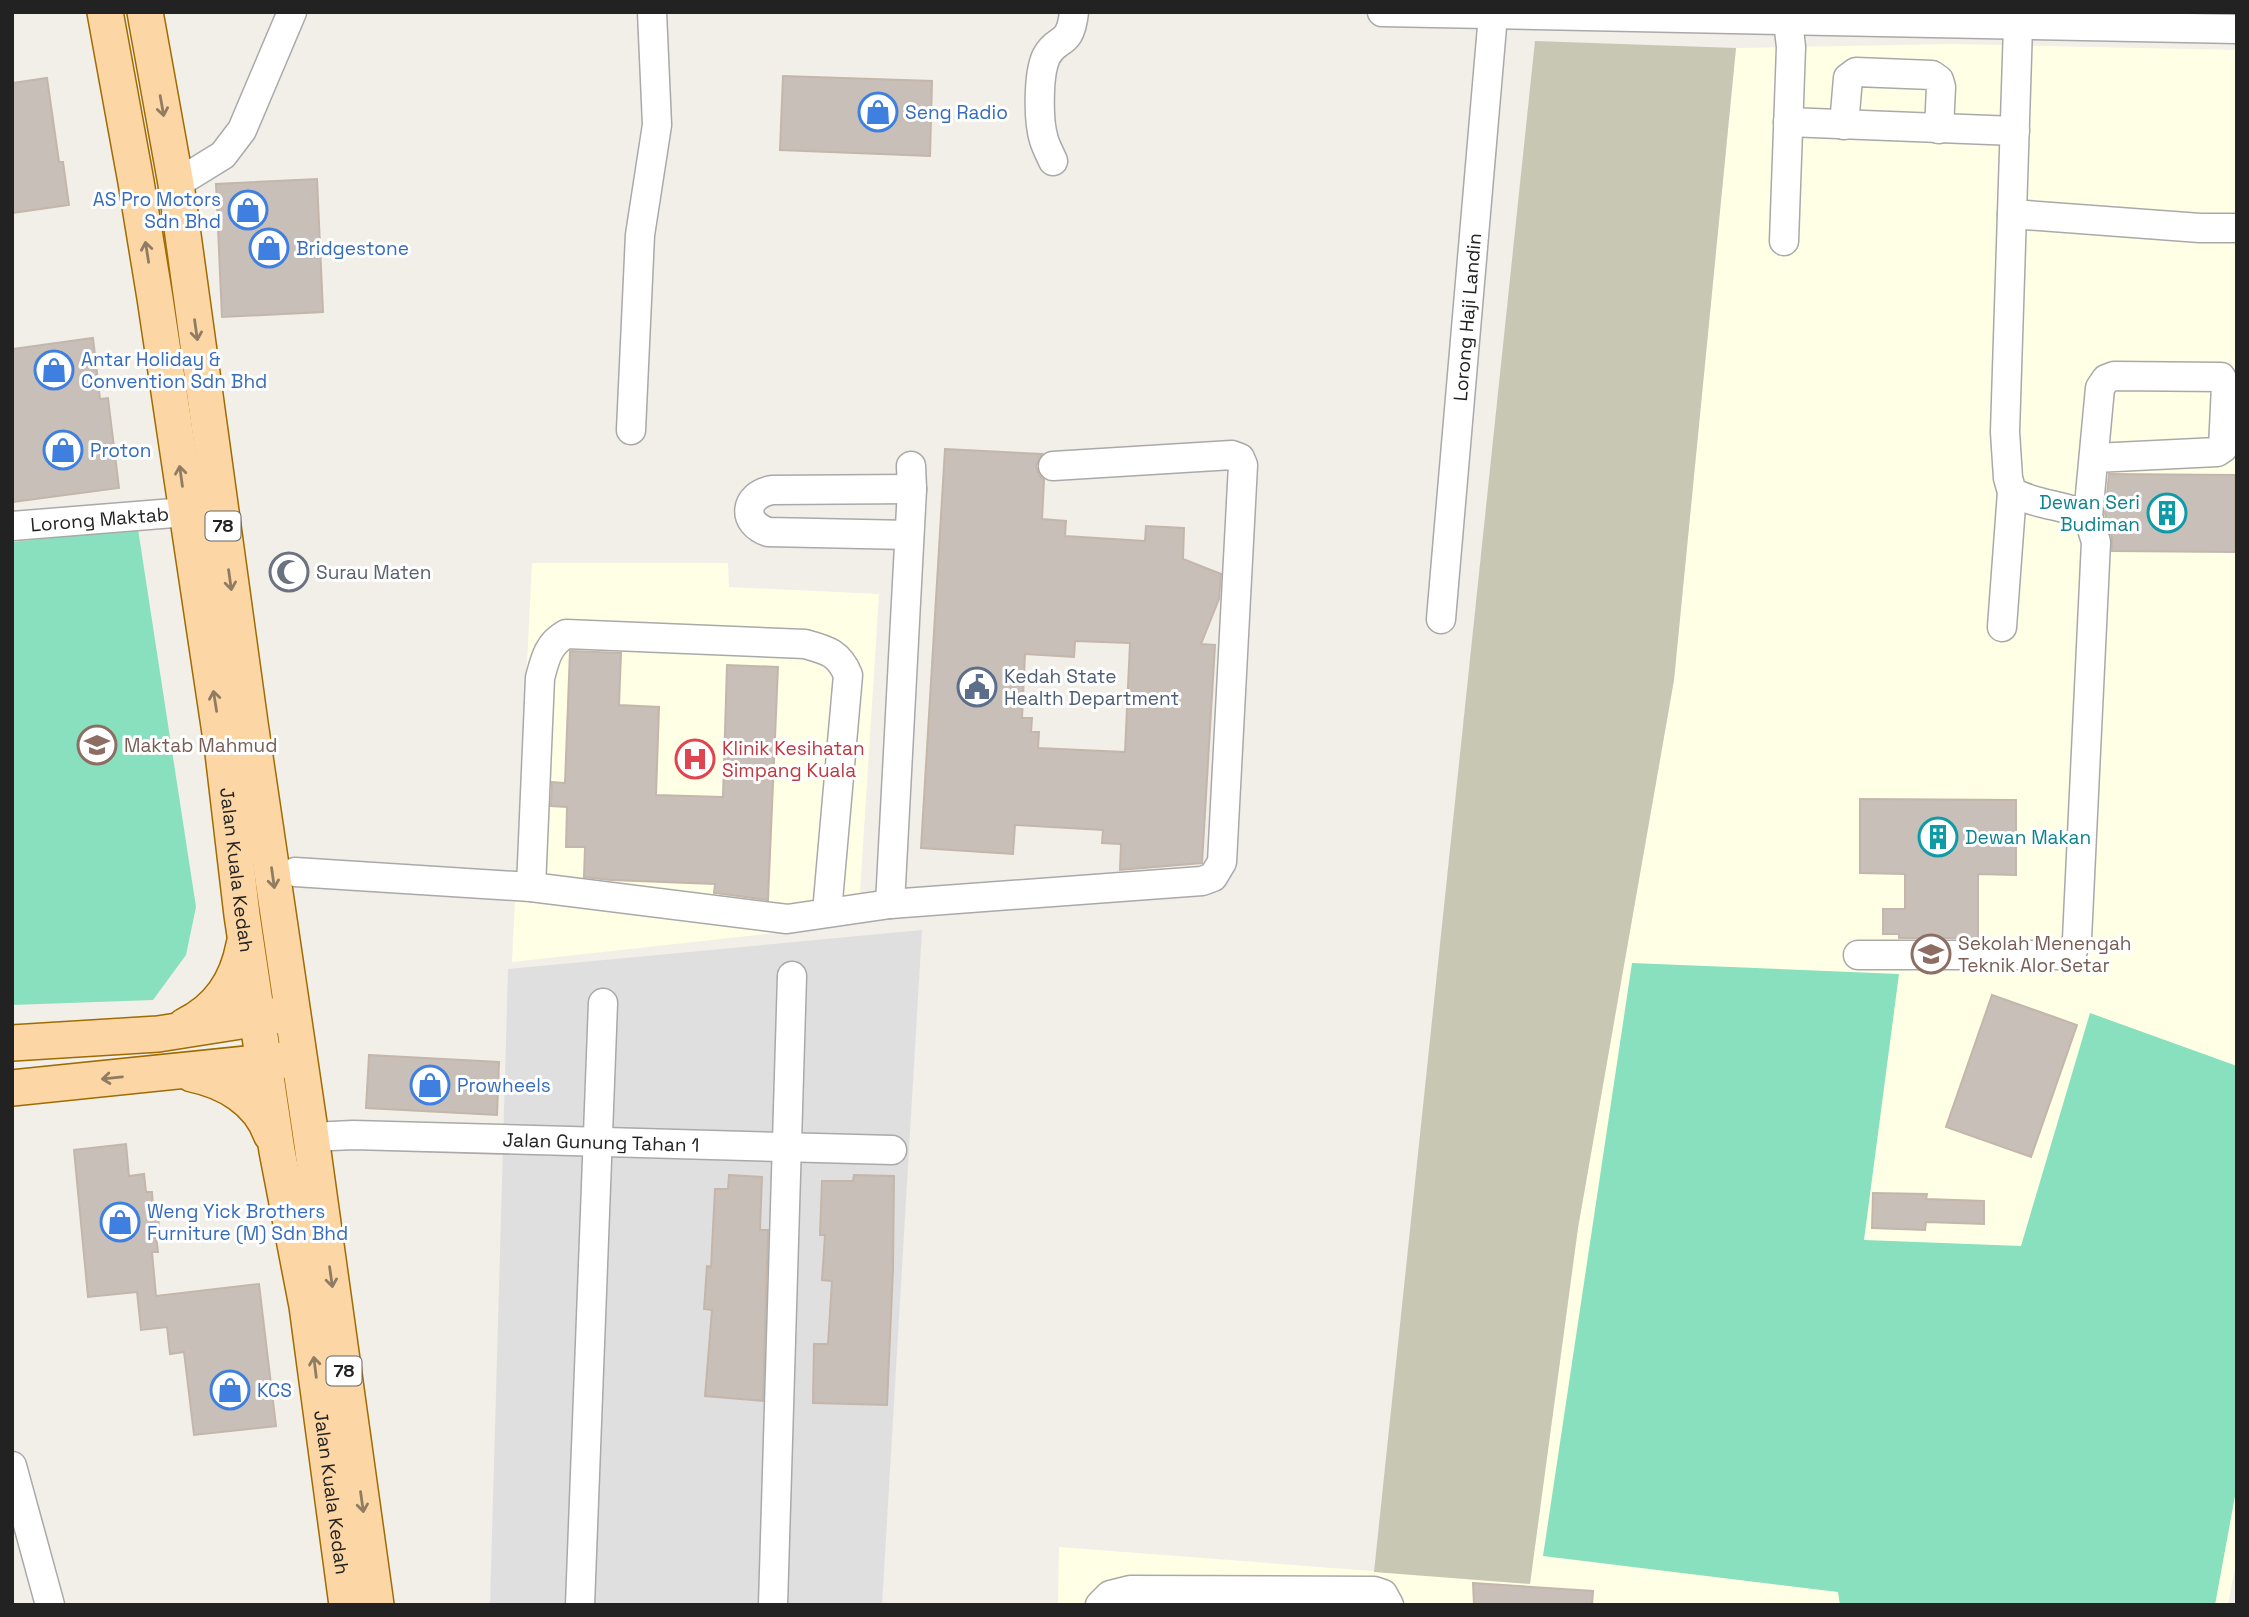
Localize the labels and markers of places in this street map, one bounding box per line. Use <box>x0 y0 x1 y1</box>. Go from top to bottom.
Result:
shop icon: Seng Radio <box>857 91 899 133</box>
place label: Seng Radio <box>905 100 1008 125</box>
place label: AS Pro Motors Sdn Bhd <box>93 187 221 234</box>
shop icon: AS Pro Motors Sdn Bhd <box>227 189 269 231</box>
shop icon: Bridgestone <box>248 227 290 269</box>
place label: Bridgestone <box>296 236 409 261</box>
place label: Antar Holiday & Convention Sdn Bhd <box>81 347 267 394</box>
shop icon: Antar Holiday & Convention Sdn Bhd <box>33 349 75 391</box>
shop icon: Proton <box>42 429 84 471</box>
place label: Proton <box>90 438 151 463</box>
place label: Dewan Seri Budiman <box>2039 490 2140 537</box>
building icon: Dewan Seri Budiman <box>2146 492 2188 534</box>
mosque icon: Surau Maten <box>268 551 310 593</box>
place label: Surau Maten <box>316 560 431 585</box>
place label: Kedah State Health Department <box>1004 664 1179 711</box>
public building icon: Kedah State Health Department <box>956 666 998 708</box>
school or university icon: Maktab Mahmud <box>76 724 118 766</box>
place label: Maktab Mahmud <box>124 733 277 758</box>
place label: Klinik Kesihatan Simpang Kuala <box>722 736 865 783</box>
hospital icon: Klinik Kesihatan Simpang Kuala <box>674 738 716 780</box>
building icon: Dewan Makan <box>1917 816 1959 858</box>
place label: Dewan Makan <box>1965 825 2091 850</box>
place label: Sekolah Menengah Teknik Alor Setar <box>1958 931 2131 978</box>
school or university icon: Sekolah Menengah Teknik Alor Setar <box>1910 933 1952 975</box>
shop icon: Prowheels <box>409 1064 451 1106</box>
place label: Prowheels <box>457 1073 551 1098</box>
place label: Weng Yick Brothers Furniture (M) Sdn Bhd <box>147 1199 348 1246</box>
shop icon: Weng Yick Brothers Furniture (M) Sdn Bhd <box>99 1201 141 1243</box>
shop icon: KCS <box>209 1369 251 1411</box>
place label: KCS <box>257 1378 292 1403</box>

